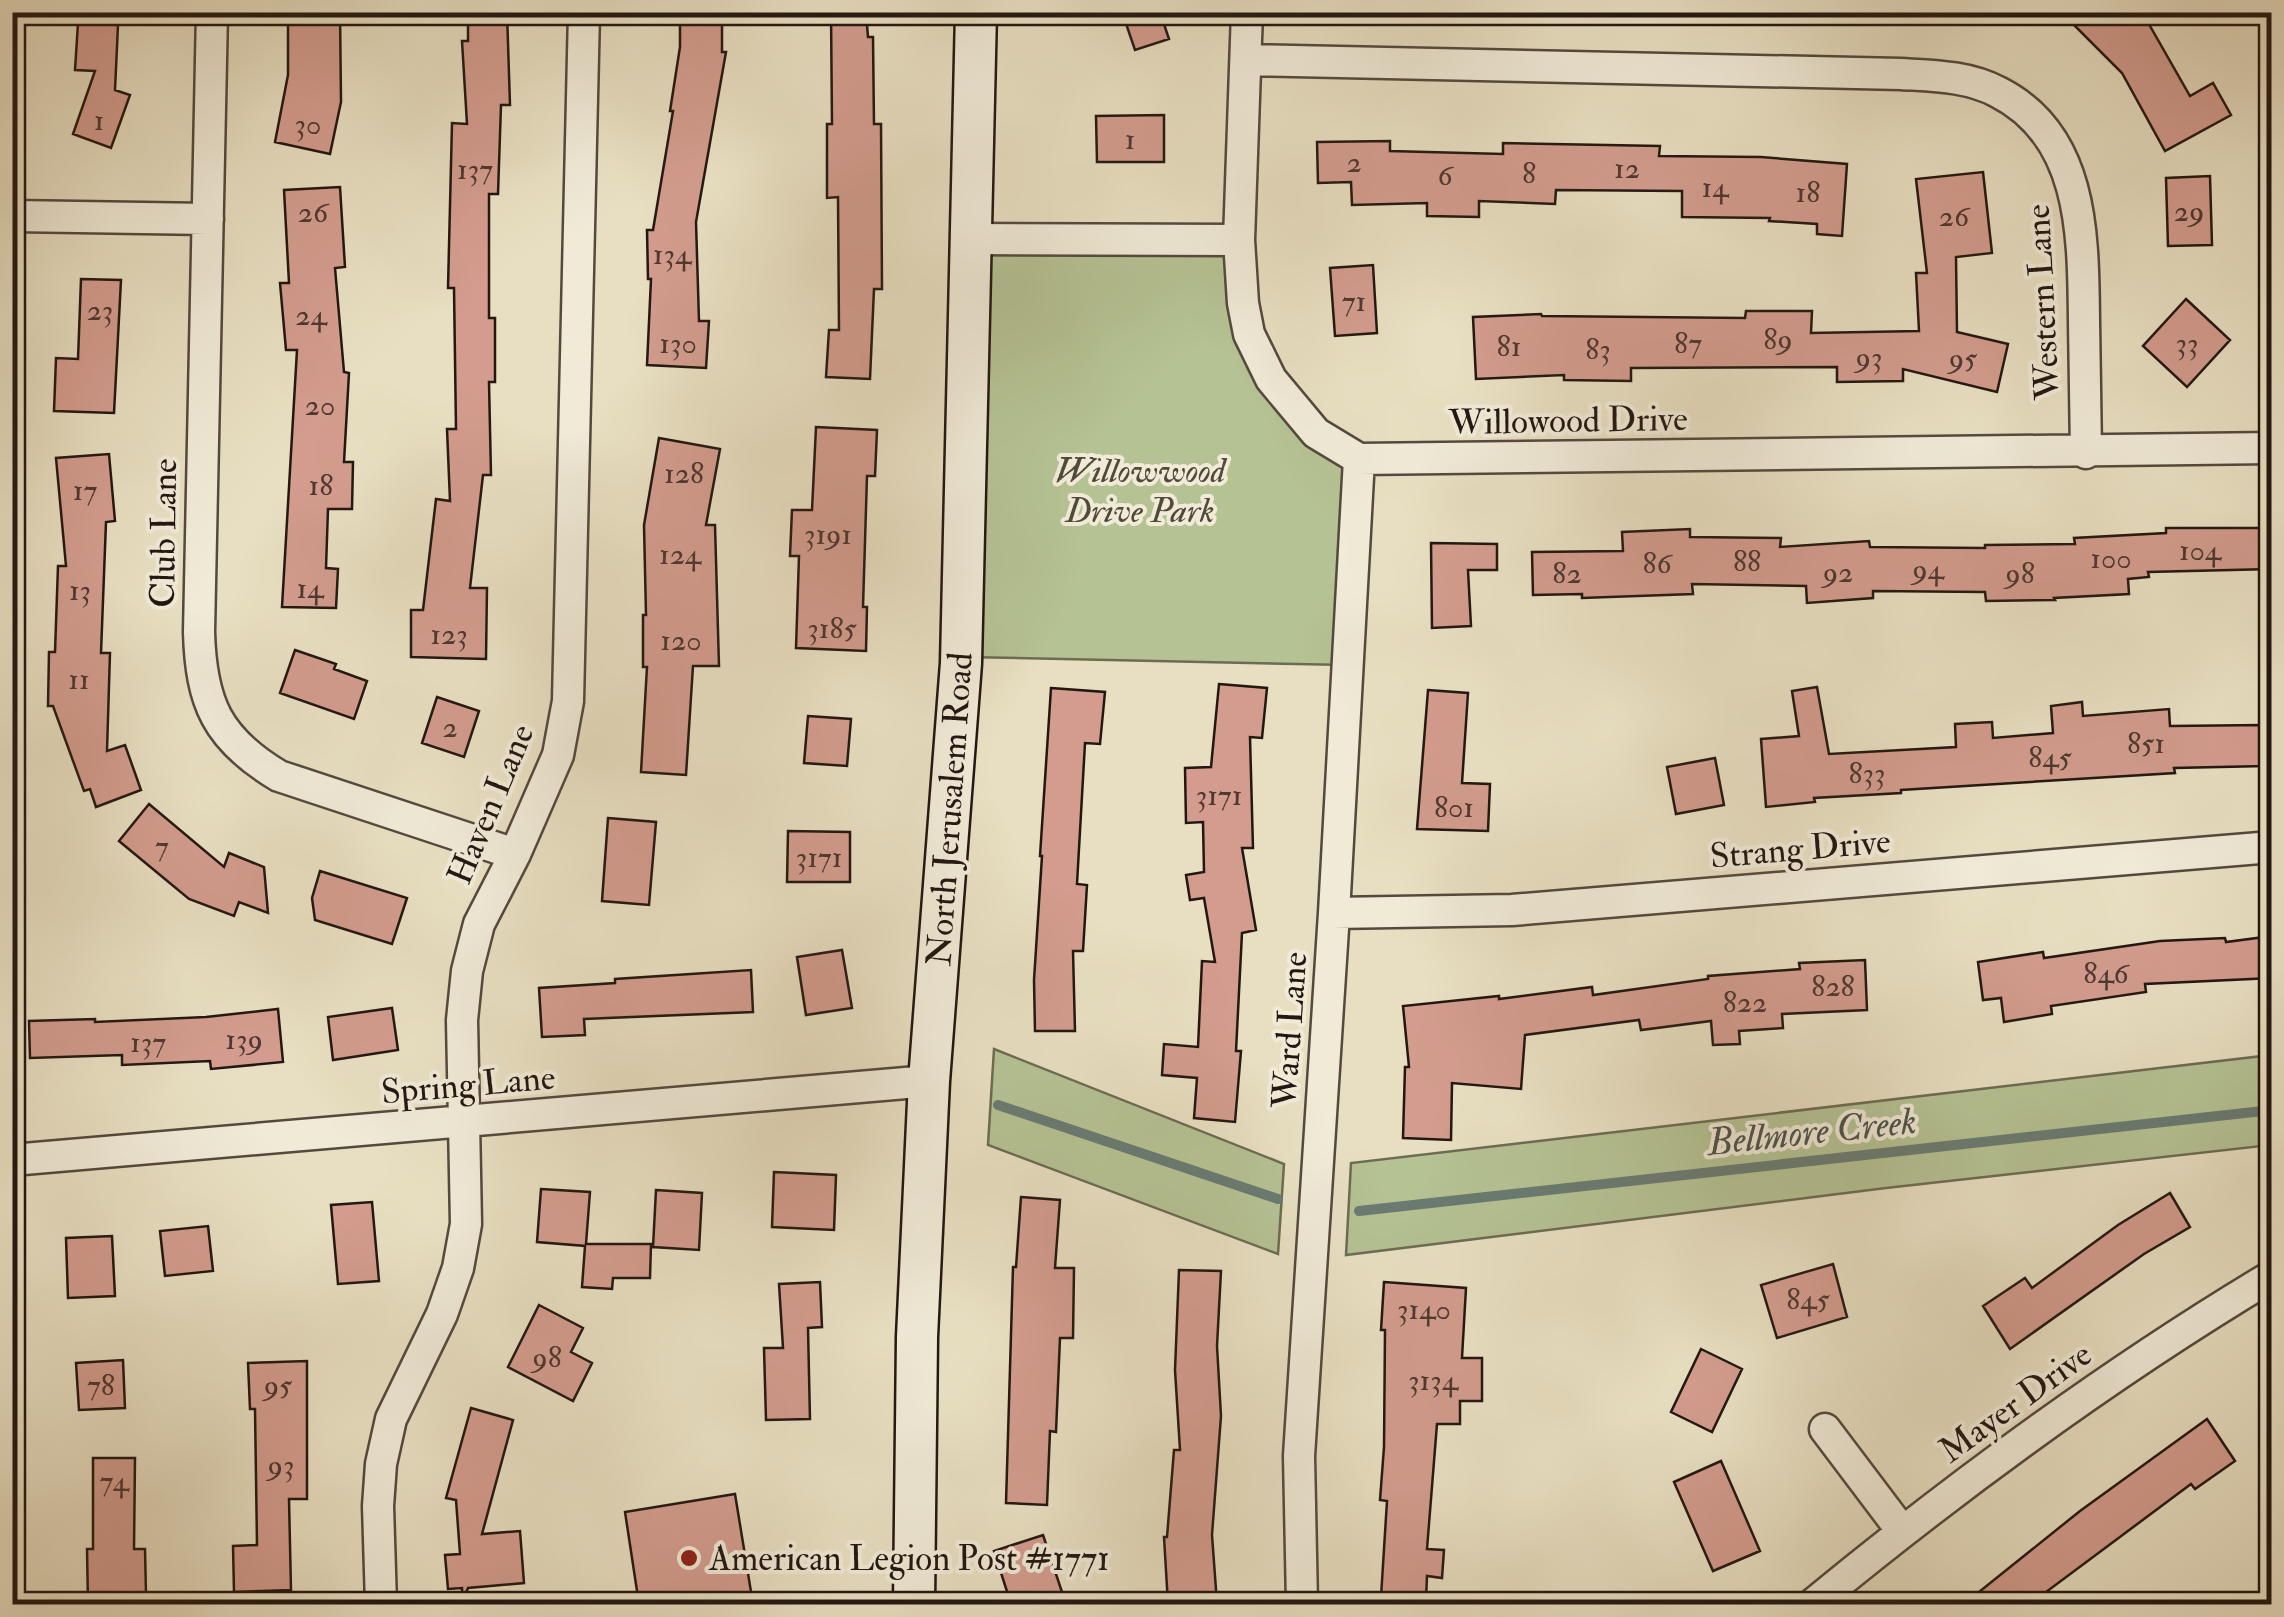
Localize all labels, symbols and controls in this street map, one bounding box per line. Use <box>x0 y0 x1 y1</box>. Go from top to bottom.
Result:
house number: 1 <box>94 102 104 139</box>
house number: 30 <box>295 106 321 143</box>
house number: 1 <box>1125 121 1135 158</box>
house number: 2 <box>1346 144 1362 181</box>
house number: 12 <box>1614 150 1640 187</box>
house number: 137 <box>457 151 493 188</box>
house number: 8 <box>1522 155 1536 192</box>
house number: 6 <box>1437 157 1454 194</box>
house number: 14 <box>1702 169 1730 206</box>
house number: 18 <box>1796 174 1820 211</box>
house number: 29 <box>2174 193 2204 230</box>
house number: 26 <box>298 194 330 231</box>
house number: 26 <box>1939 198 1971 235</box>
street label: Western Lane <box>2016 203 2070 402</box>
house number: 134 <box>653 236 693 273</box>
house number: 71 <box>1342 283 1366 320</box>
house number: 23 <box>87 292 113 329</box>
house number: 24 <box>295 297 329 334</box>
house number: 89 <box>1763 321 1793 358</box>
house number: 130 <box>659 325 697 362</box>
house number: 87 <box>1674 325 1702 362</box>
house number: 33 <box>2175 325 2199 362</box>
house number: 81 <box>1497 328 1521 365</box>
house number: 83 <box>1585 331 1611 368</box>
house number: 93 <box>1854 339 1882 376</box>
house number: 95 <box>1947 340 1978 377</box>
house number: 20 <box>305 387 335 424</box>
street label: Willowood Drive <box>1447 397 1688 445</box>
park label: Willowwood Drive Park <box>1055 449 1228 533</box>
house number: 128 <box>664 455 704 492</box>
street label: Club Lane <box>141 458 187 608</box>
house number: 18 <box>309 467 333 504</box>
house number: 17 <box>73 472 97 509</box>
house number: 3191 <box>804 516 852 553</box>
house number: 104 <box>2179 532 2223 569</box>
house number: 124 <box>659 536 703 573</box>
house number: 100 <box>2090 540 2132 577</box>
house number: 88 <box>1733 543 1761 580</box>
house number: 86 <box>1642 545 1673 582</box>
house number: 94 <box>1910 551 1946 588</box>
house number: 92 <box>1821 554 1853 591</box>
house number: 82 <box>1552 555 1582 592</box>
house number: 98 <box>2003 555 2035 592</box>
house number: 14 <box>297 570 325 607</box>
house number: 13 <box>69 572 91 609</box>
house number: 3185 <box>807 610 858 647</box>
house number: 123 <box>430 616 468 653</box>
house number: 120 <box>660 622 702 659</box>
street label: North Jerusalem Road <box>917 651 983 967</box>
house number: 11 <box>68 661 90 698</box>
house number: 2 <box>442 709 458 746</box>
street label: Haven Lane <box>437 718 544 891</box>
house number: 851 <box>2127 725 2165 762</box>
house number: 845 <box>2028 739 2073 776</box>
house number: 833 <box>1848 755 1886 792</box>
house number: 3171 <box>1196 777 1242 814</box>
house number: 801 <box>1434 789 1474 826</box>
street label: Strang Drive <box>1708 819 1892 879</box>
house number: 7 <box>155 828 169 865</box>
house number: 3171 <box>796 839 842 876</box>
street label: Ward Lane <box>1263 950 1317 1111</box>
house number: 846 <box>2083 955 2131 992</box>
house number: 828 <box>1811 968 1855 1005</box>
house number: 822 <box>1723 984 1767 1021</box>
house number: 139 <box>225 1021 263 1058</box>
house number: 137 <box>130 1024 166 1061</box>
street label: Spring Lane <box>379 1055 557 1115</box>
water label: Bellmore Creek <box>1703 1097 1919 1167</box>
house number: 845 <box>1786 1281 1831 1318</box>
house number: 3140 <box>1397 1291 1451 1328</box>
street label: Mayer Drive <box>1931 1333 2101 1473</box>
house number: 98 <box>530 1339 562 1376</box>
house number: 3134 <box>1408 1362 1460 1399</box>
house number: 78 <box>87 1367 115 1404</box>
house number: 95 <box>262 1367 293 1404</box>
house number: 93 <box>266 1447 294 1484</box>
house number: 74 <box>99 1463 130 1500</box>
place label: American Legion Post #1771 <box>708 1537 1109 1581</box>
marker: American Legion Post #1771 <box>678 1547 700 1569</box>

